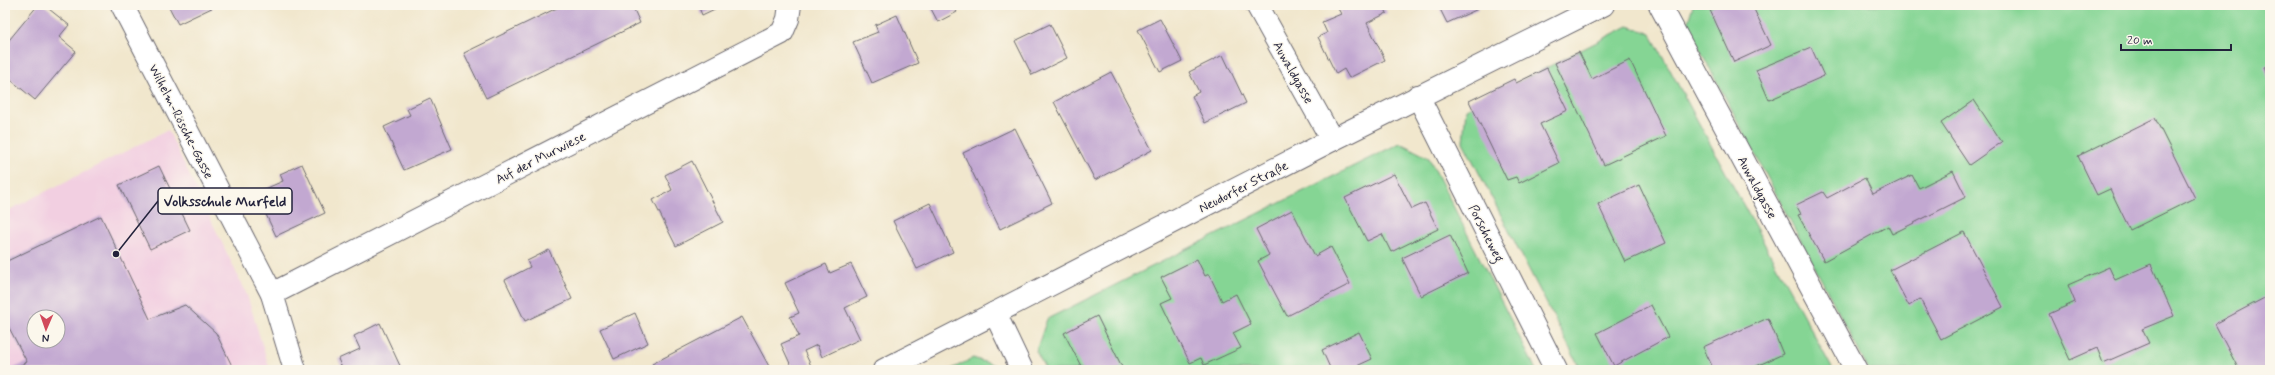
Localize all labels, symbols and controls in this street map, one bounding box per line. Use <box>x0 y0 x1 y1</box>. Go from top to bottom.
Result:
scale bar <box>2121 26 2231 52</box>
text: 20 m <box>2127 33 2153 49</box>
street label: Auwaldgasse <box>1269 38 1317 107</box>
street label: Wilhelm-Rösche-Gasse <box>144 61 217 182</box>
street label: Auf der Murwiese <box>493 128 589 188</box>
street label: Auwaldgasse <box>1733 153 1780 222</box>
street label: Neudorfer Straße <box>1196 158 1291 217</box>
callout: Volksschule Murfeld <box>158 188 292 214</box>
text: Volksschule Murfeld <box>164 193 286 211</box>
street label: Porscheweg <box>1462 202 1507 266</box>
north arrow <box>26 309 66 349</box>
text: N <box>42 331 50 345</box>

